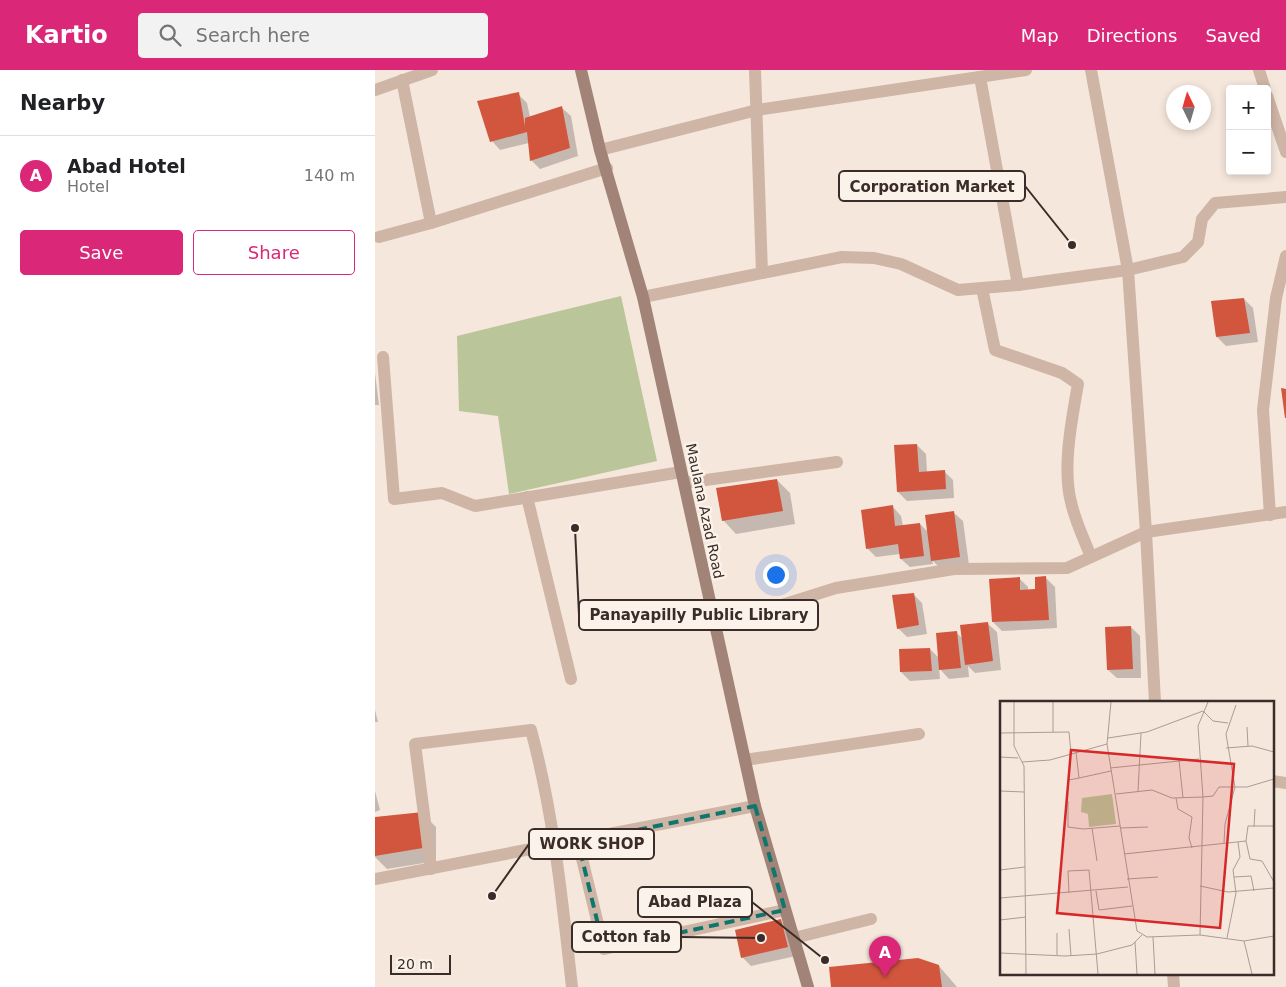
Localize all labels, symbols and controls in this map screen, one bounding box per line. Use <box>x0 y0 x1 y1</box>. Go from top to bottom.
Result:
search box <box>138 13 488 58</box>
text: Kartio <box>25 21 108 49</box>
icon: search <box>156 21 184 49</box>
text: Search here <box>196 24 310 46</box>
text: Map <box>1021 25 1059 46</box>
text: Directions <box>1087 25 1177 46</box>
text: Saved <box>1205 25 1261 46</box>
north arrow <box>1166 85 1211 130</box>
map controls <box>1226 85 1271 175</box>
button: + <box>1226 85 1271 130</box>
text: Nearby <box>20 91 105 115</box>
button: − <box>1226 130 1271 175</box>
text: Abad Hotel <box>67 155 186 177</box>
text: A <box>30 166 42 185</box>
text: 140 m <box>304 166 355 185</box>
callout: Corporation Market <box>839 171 1025 201</box>
text: Hotel <box>67 177 109 196</box>
text: Corporation Market <box>849 178 1015 196</box>
button: Save <box>20 230 183 275</box>
button: Share <box>193 230 355 275</box>
street label: Maulana Azad Road <box>683 442 727 580</box>
your location <box>763 562 789 588</box>
callout: Panayapilly Public Library <box>579 600 818 630</box>
text: Panayapilly Public Library <box>589 606 809 624</box>
inset map <box>1000 701 1273 974</box>
callout: WORK SHOP <box>529 829 654 859</box>
text: WORK SHOP <box>540 835 644 853</box>
callout: Abad Plaza <box>638 887 752 917</box>
text: Abad Plaza <box>648 893 742 911</box>
callout: Cotton fab <box>572 922 681 952</box>
text: Cotton fab <box>581 928 671 946</box>
pin: A <box>869 936 901 977</box>
scale bar <box>390 952 451 975</box>
text: 20 m <box>397 956 433 972</box>

